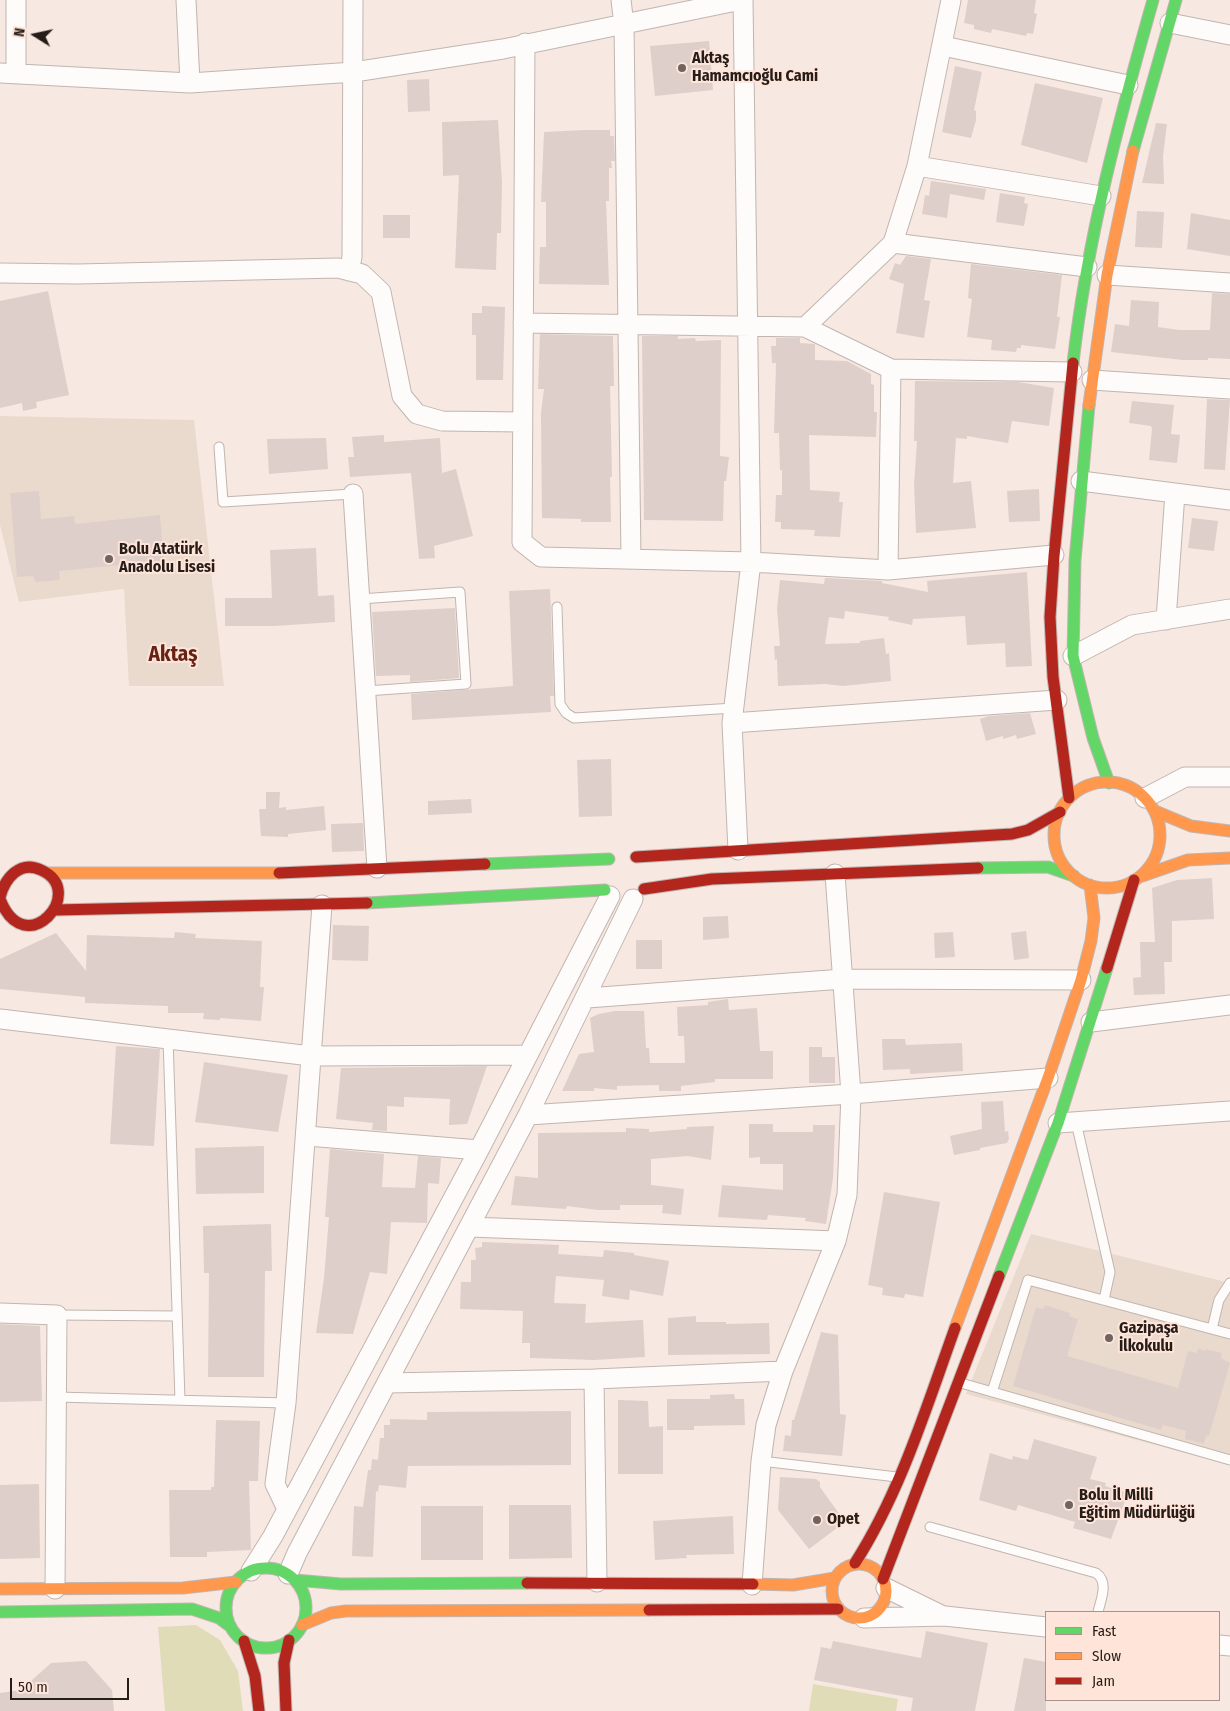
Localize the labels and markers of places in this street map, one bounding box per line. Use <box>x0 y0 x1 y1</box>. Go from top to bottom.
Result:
place label: Aktaş Hamamcıoğlu Cami <box>692 49 818 87</box>
marker: Aktaş Hamamcıoğlu Cami <box>676 62 688 74</box>
place label: Bolu Atatürk Anadolu Lisesi <box>119 540 215 578</box>
marker: Bolu Atatürk Anadolu Lisesi <box>103 553 115 565</box>
place label: Gazipaşa İlkokulu <box>1119 1319 1179 1357</box>
marker: Gazipaşa İlkokulu <box>1103 1332 1115 1344</box>
place label: Bolu İl Milli Eğitim Müdürlüğü <box>1079 1486 1195 1524</box>
marker: Bolu İl Milli Eğitim Müdürlüğü <box>1063 1499 1075 1511</box>
place label: Opet <box>827 1510 860 1530</box>
marker: Opet <box>811 1514 823 1526</box>

